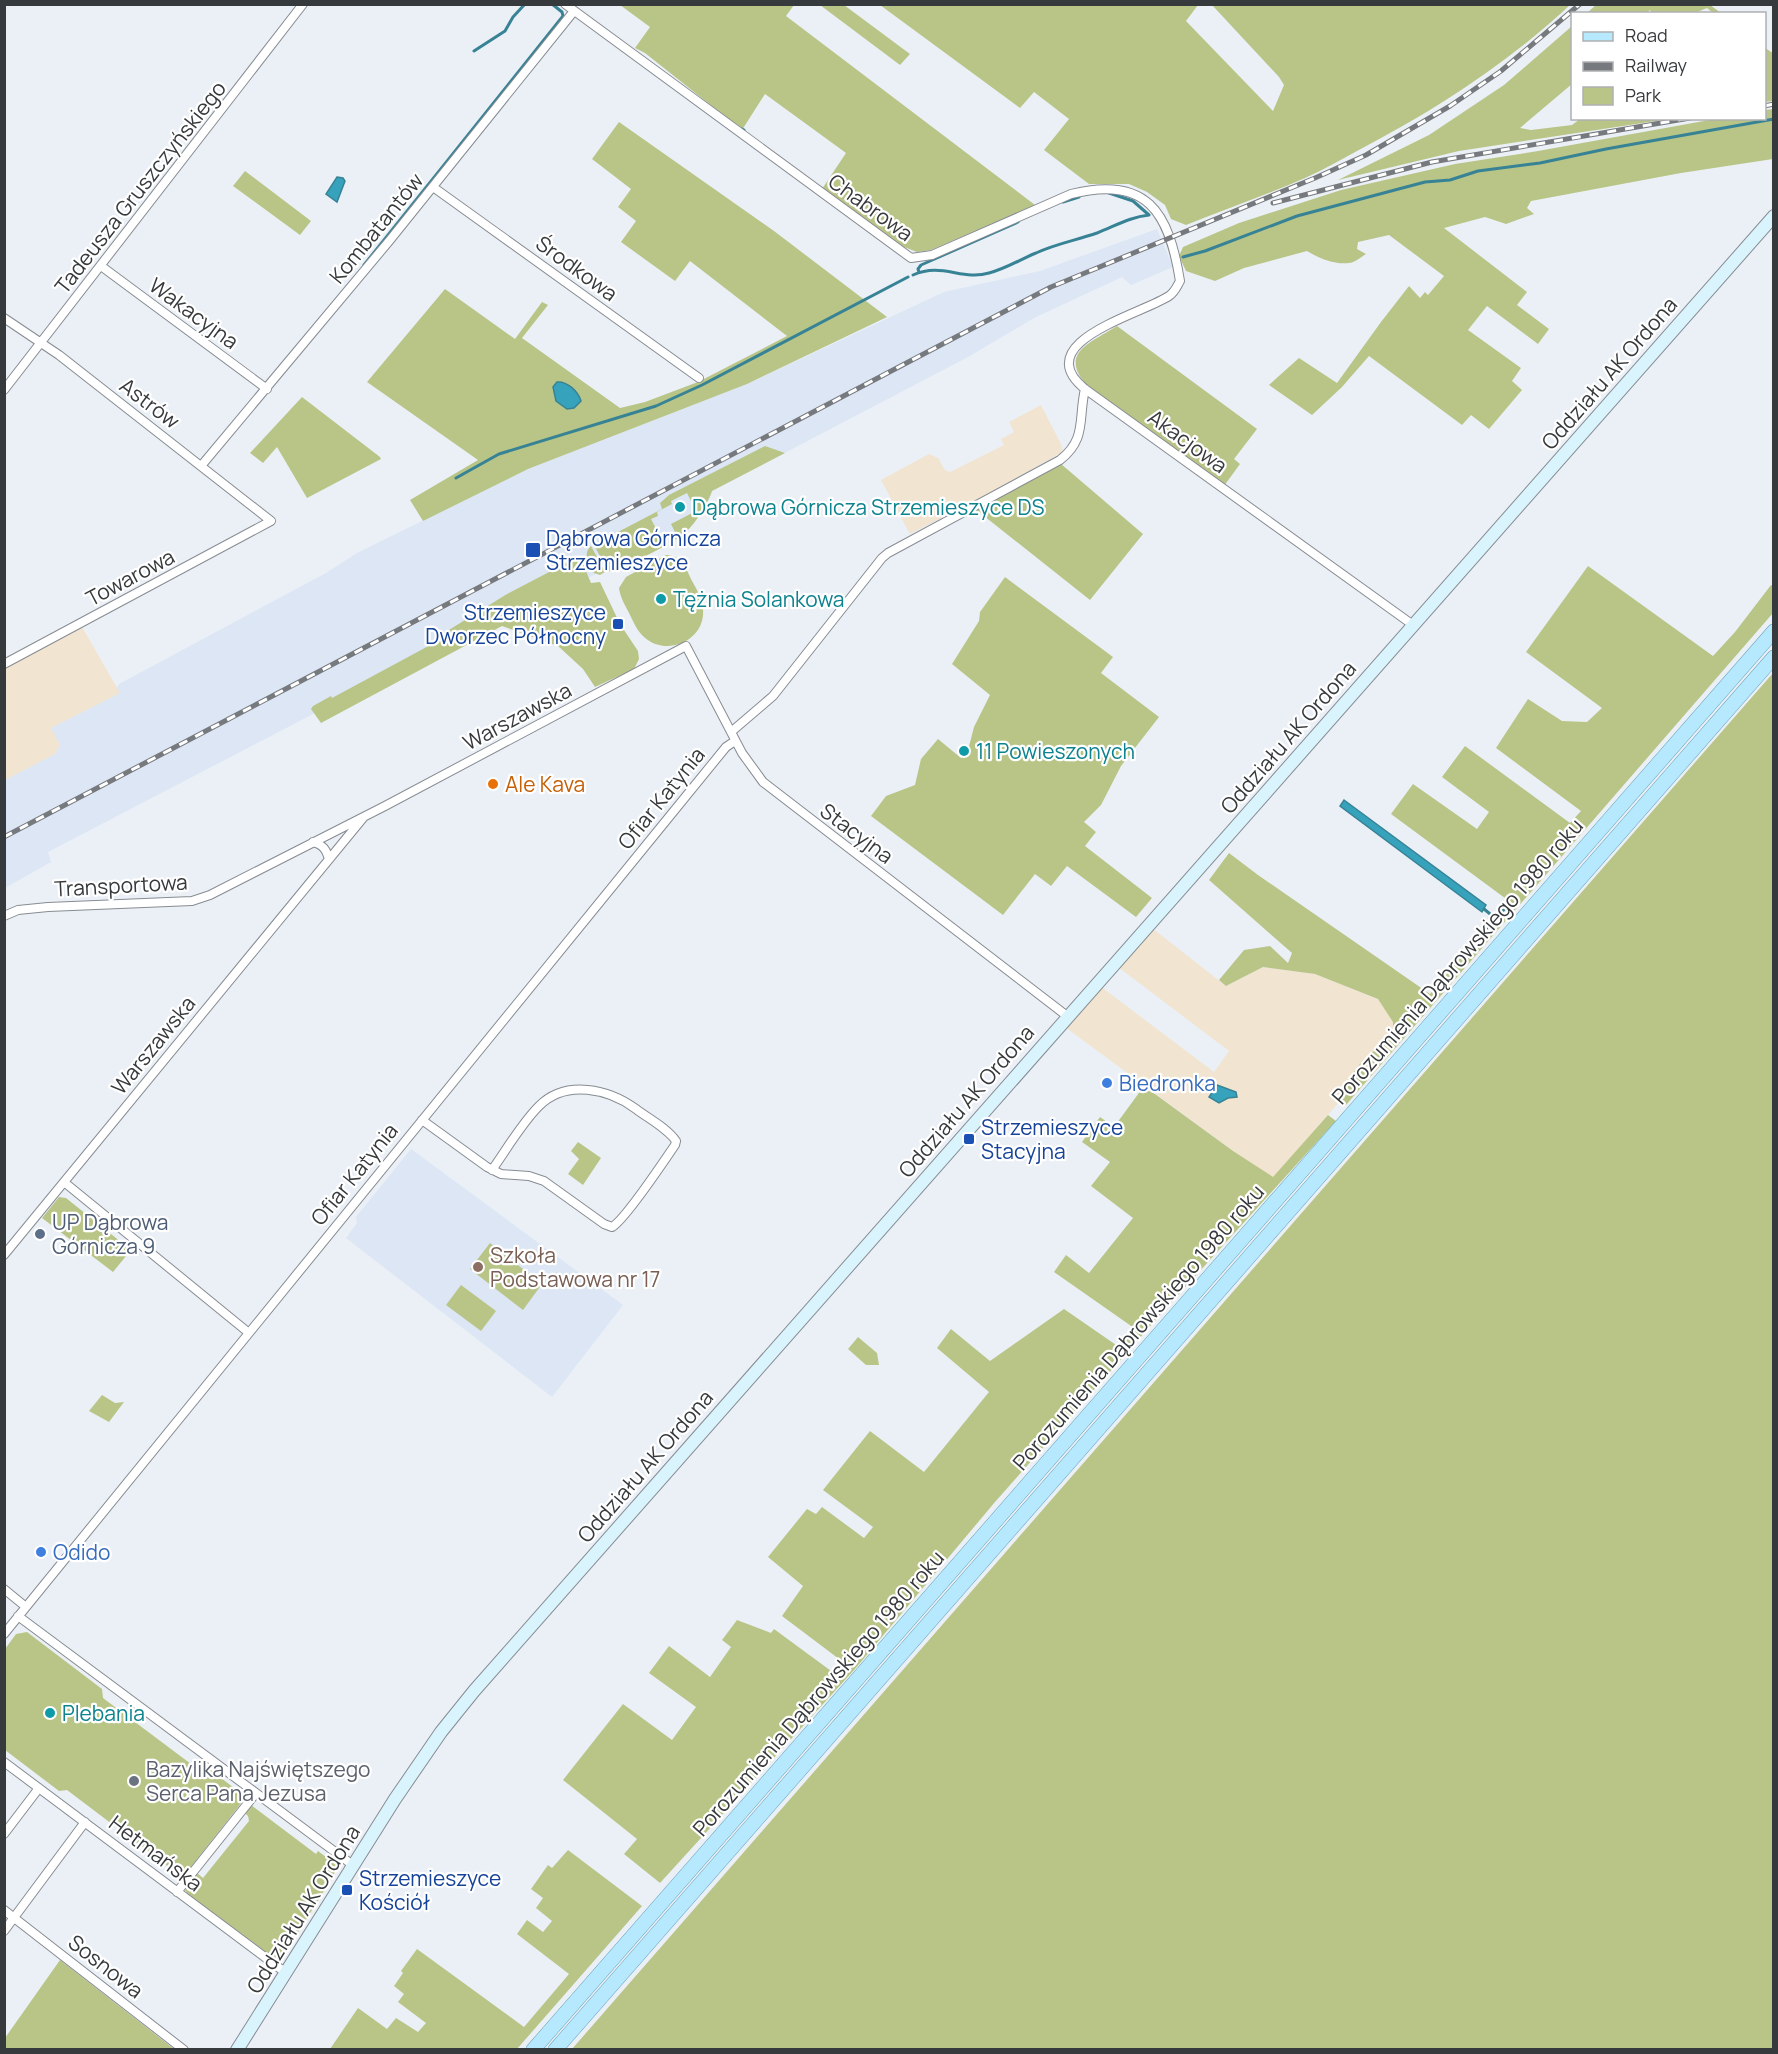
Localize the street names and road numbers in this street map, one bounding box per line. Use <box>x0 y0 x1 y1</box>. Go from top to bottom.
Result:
street label: Tadeusza Gruszczyńskiego <box>48 75 232 299</box>
street label: Kombatantów <box>323 167 429 289</box>
street label: Chabrowa <box>823 167 919 247</box>
street label: Środkowa <box>531 229 623 307</box>
street label: Wakacyjna <box>144 271 244 355</box>
street label: Oddziału AK Ordona <box>1535 291 1683 455</box>
street label: Astrów <box>114 371 186 435</box>
street label: Akacjowa <box>1143 403 1233 479</box>
street label: Towarowa <box>81 542 179 612</box>
street label: Oddziału AK Ordona <box>1214 655 1362 819</box>
street label: Warszawska <box>458 676 576 756</box>
street label: Ofiar Katynia <box>611 741 711 855</box>
street label: Stacyjna <box>815 796 899 870</box>
street label: Porozumienia Dąbrowskiego 1980 roku <box>1325 812 1589 1110</box>
street label: Transportowa <box>54 868 188 902</box>
street label: Warszawska <box>105 990 201 1100</box>
street label: Oddziału AK Ordona <box>892 1019 1040 1183</box>
street label: Ofiar Katynia <box>304 1117 404 1231</box>
street label: Porozumienia Dąbrowskiego 1980 roku <box>1006 1178 1270 1476</box>
street label: Oddziału AK Ordona <box>571 1384 719 1548</box>
street label: Porozumienia Dąbrowskiego 1980 roku <box>686 1544 950 1842</box>
street label: Hetmańska <box>104 1809 208 1897</box>
street label: Oddziału AK Ordona <box>240 1820 366 1998</box>
street label: Sosnowa <box>63 1928 149 2004</box>

